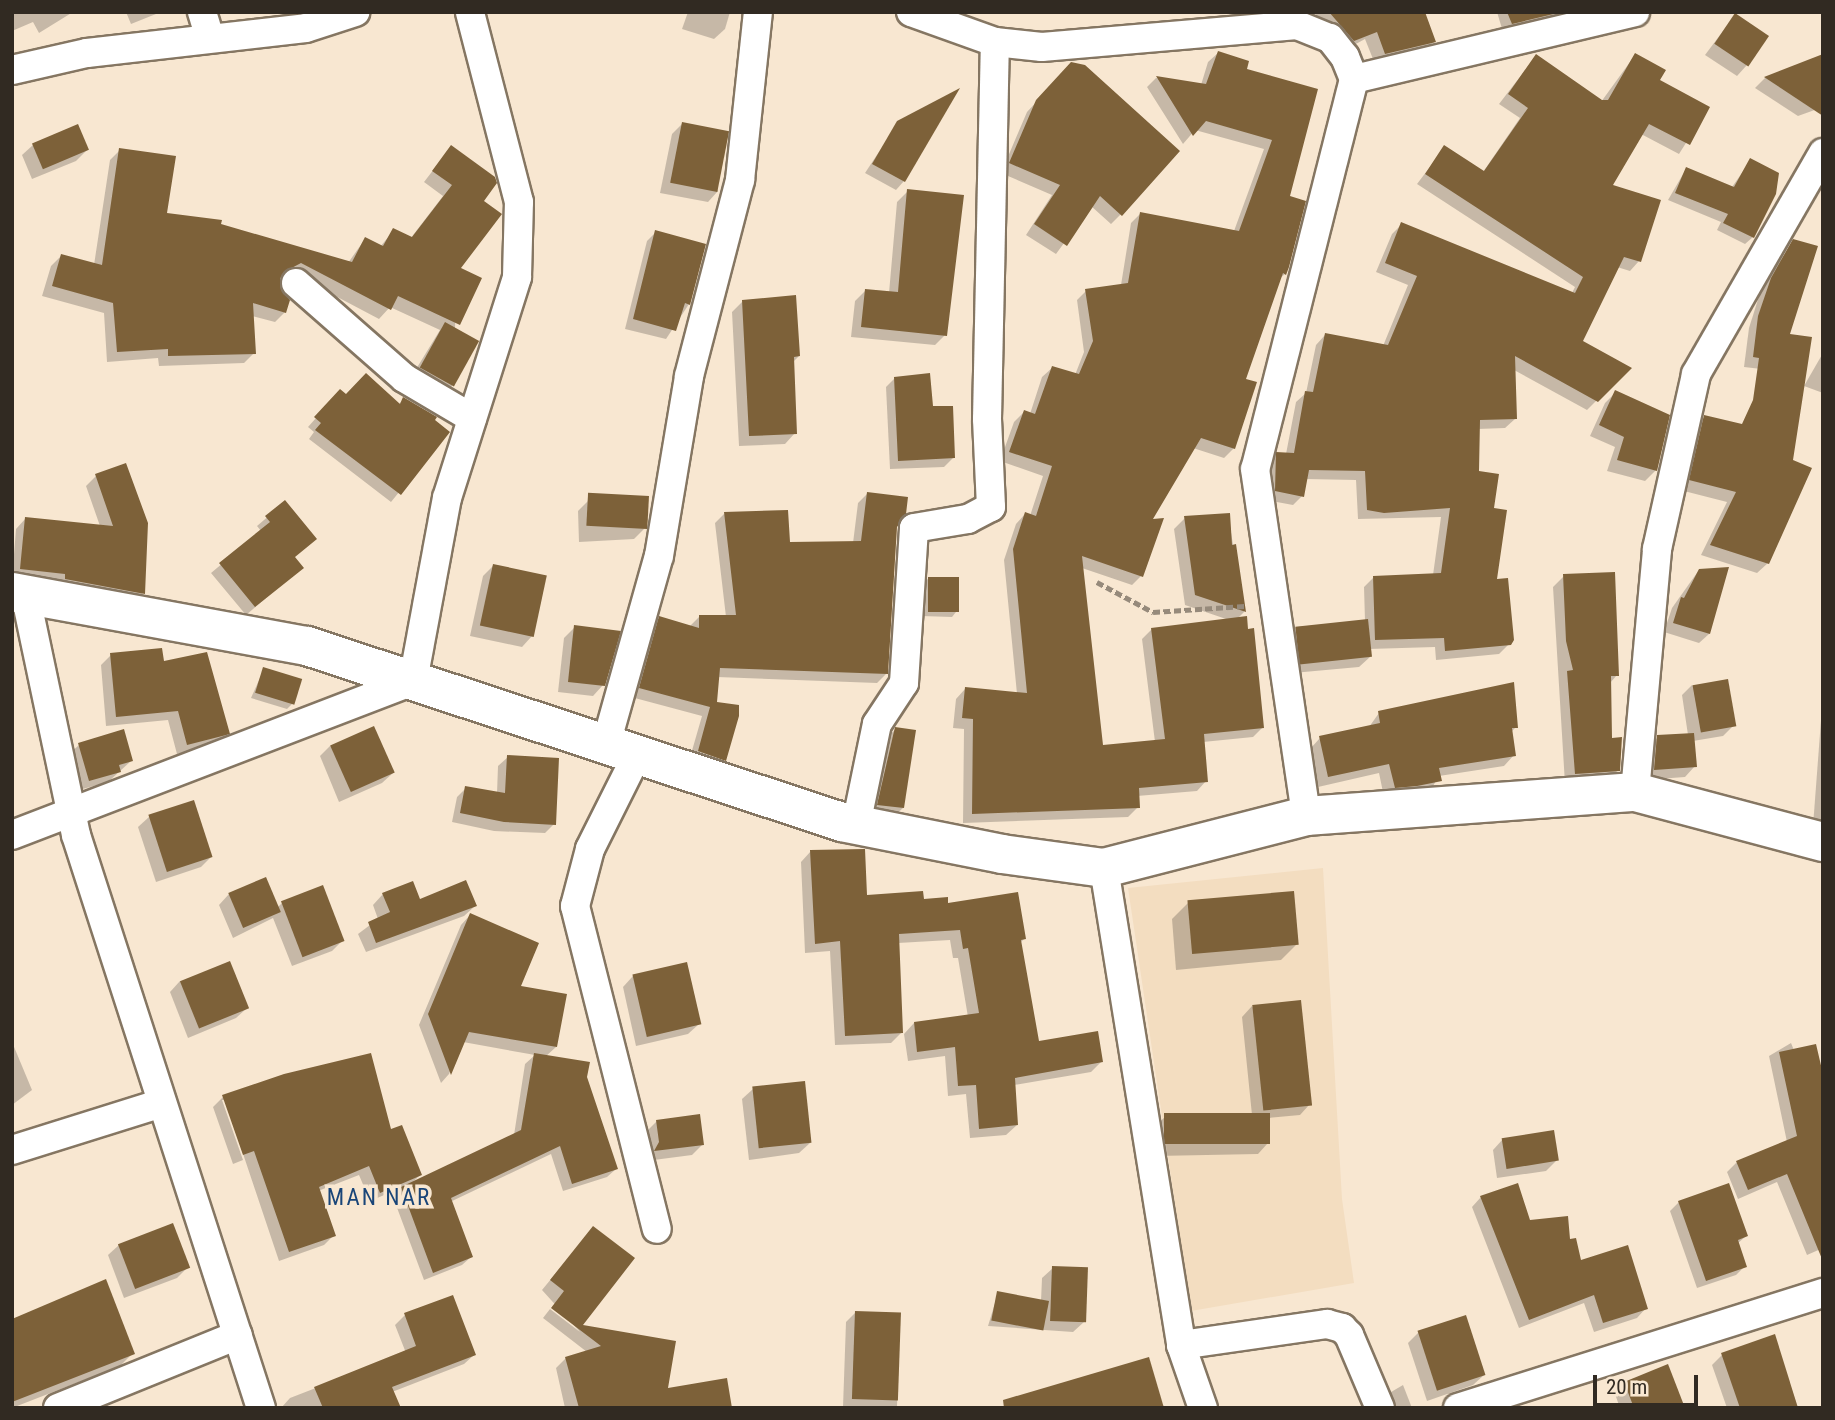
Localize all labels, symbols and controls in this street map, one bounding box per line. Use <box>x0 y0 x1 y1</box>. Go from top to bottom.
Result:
district label: MAN NAR <box>328 1184 430 1212</box>
scale bar <box>1597 1360 1702 1404</box>
text: 20 m <box>1606 1375 1647 1399</box>

